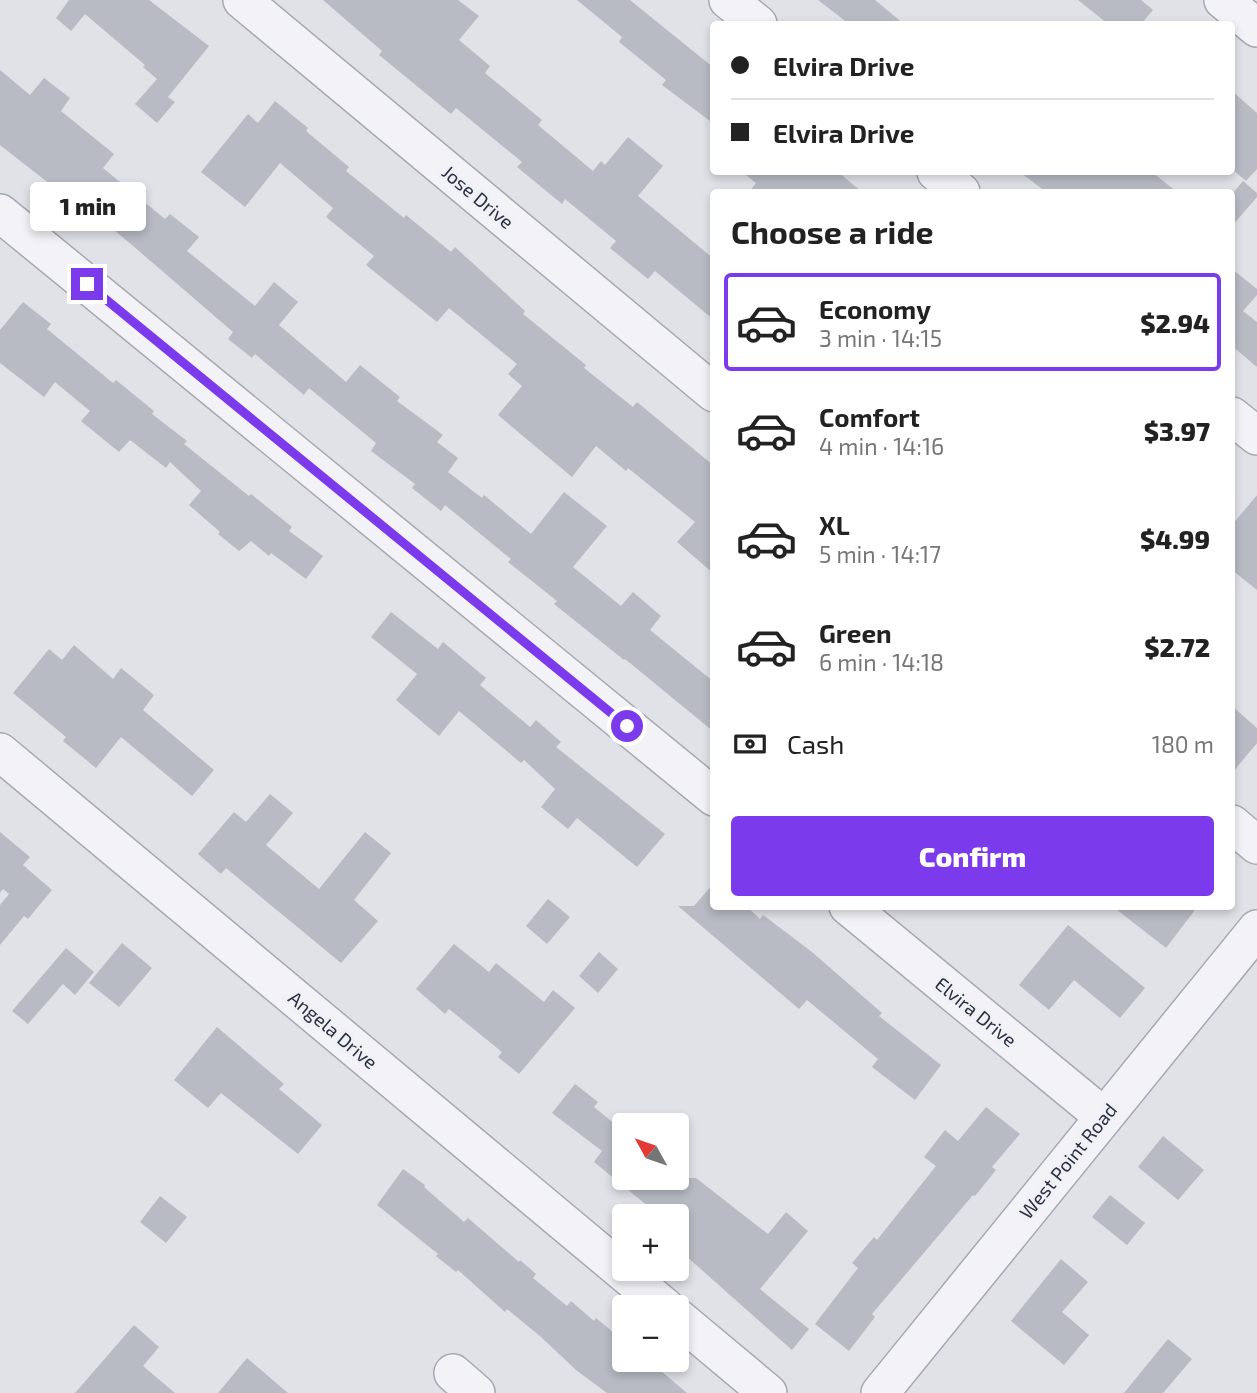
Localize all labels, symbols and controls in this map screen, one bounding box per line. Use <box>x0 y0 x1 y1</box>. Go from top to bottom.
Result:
text: Elvira Drive <box>773 50 914 81</box>
text: Elvira Drive <box>773 117 914 148</box>
street label: Jose Drive <box>438 160 519 233</box>
callout: 1 min <box>29 182 145 232</box>
text: 1 min <box>60 192 116 220</box>
text: Choose a ride <box>731 212 934 250</box>
route end <box>71 268 103 300</box>
icon: car <box>735 291 798 354</box>
text: Economy <box>819 293 931 324</box>
text: $2.94 <box>1140 307 1210 338</box>
text: 3 min · 14:15 <box>819 324 942 352</box>
icon: car <box>735 399 798 462</box>
text: Comfort <box>819 401 920 432</box>
text: $3.97 <box>1144 415 1210 446</box>
text: 4 min · 14:16 <box>819 432 944 460</box>
icon: car <box>735 507 798 570</box>
text: XL <box>819 509 850 540</box>
text: $4.99 <box>1140 523 1210 554</box>
text: 5 min · 14:17 <box>819 540 941 568</box>
icon: car <box>735 615 798 678</box>
text: Green <box>819 617 892 648</box>
text: $2.72 <box>1144 631 1210 662</box>
text: 6 min · 14:18 <box>819 648 944 676</box>
route start <box>611 710 643 742</box>
icon: cash <box>731 725 769 763</box>
text: Cash <box>787 728 844 759</box>
text: 180 m <box>1152 730 1214 758</box>
button: Confirm <box>731 816 1214 896</box>
street label: Elvira Drive <box>931 972 1022 1051</box>
street label: Angela Drive <box>284 986 382 1073</box>
street label: West Point Road <box>1014 1098 1121 1223</box>
north arrow <box>612 1113 690 1190</box>
map controls <box>612 1113 689 1372</box>
button: + <box>612 1204 689 1281</box>
button: − <box>612 1295 689 1372</box>

